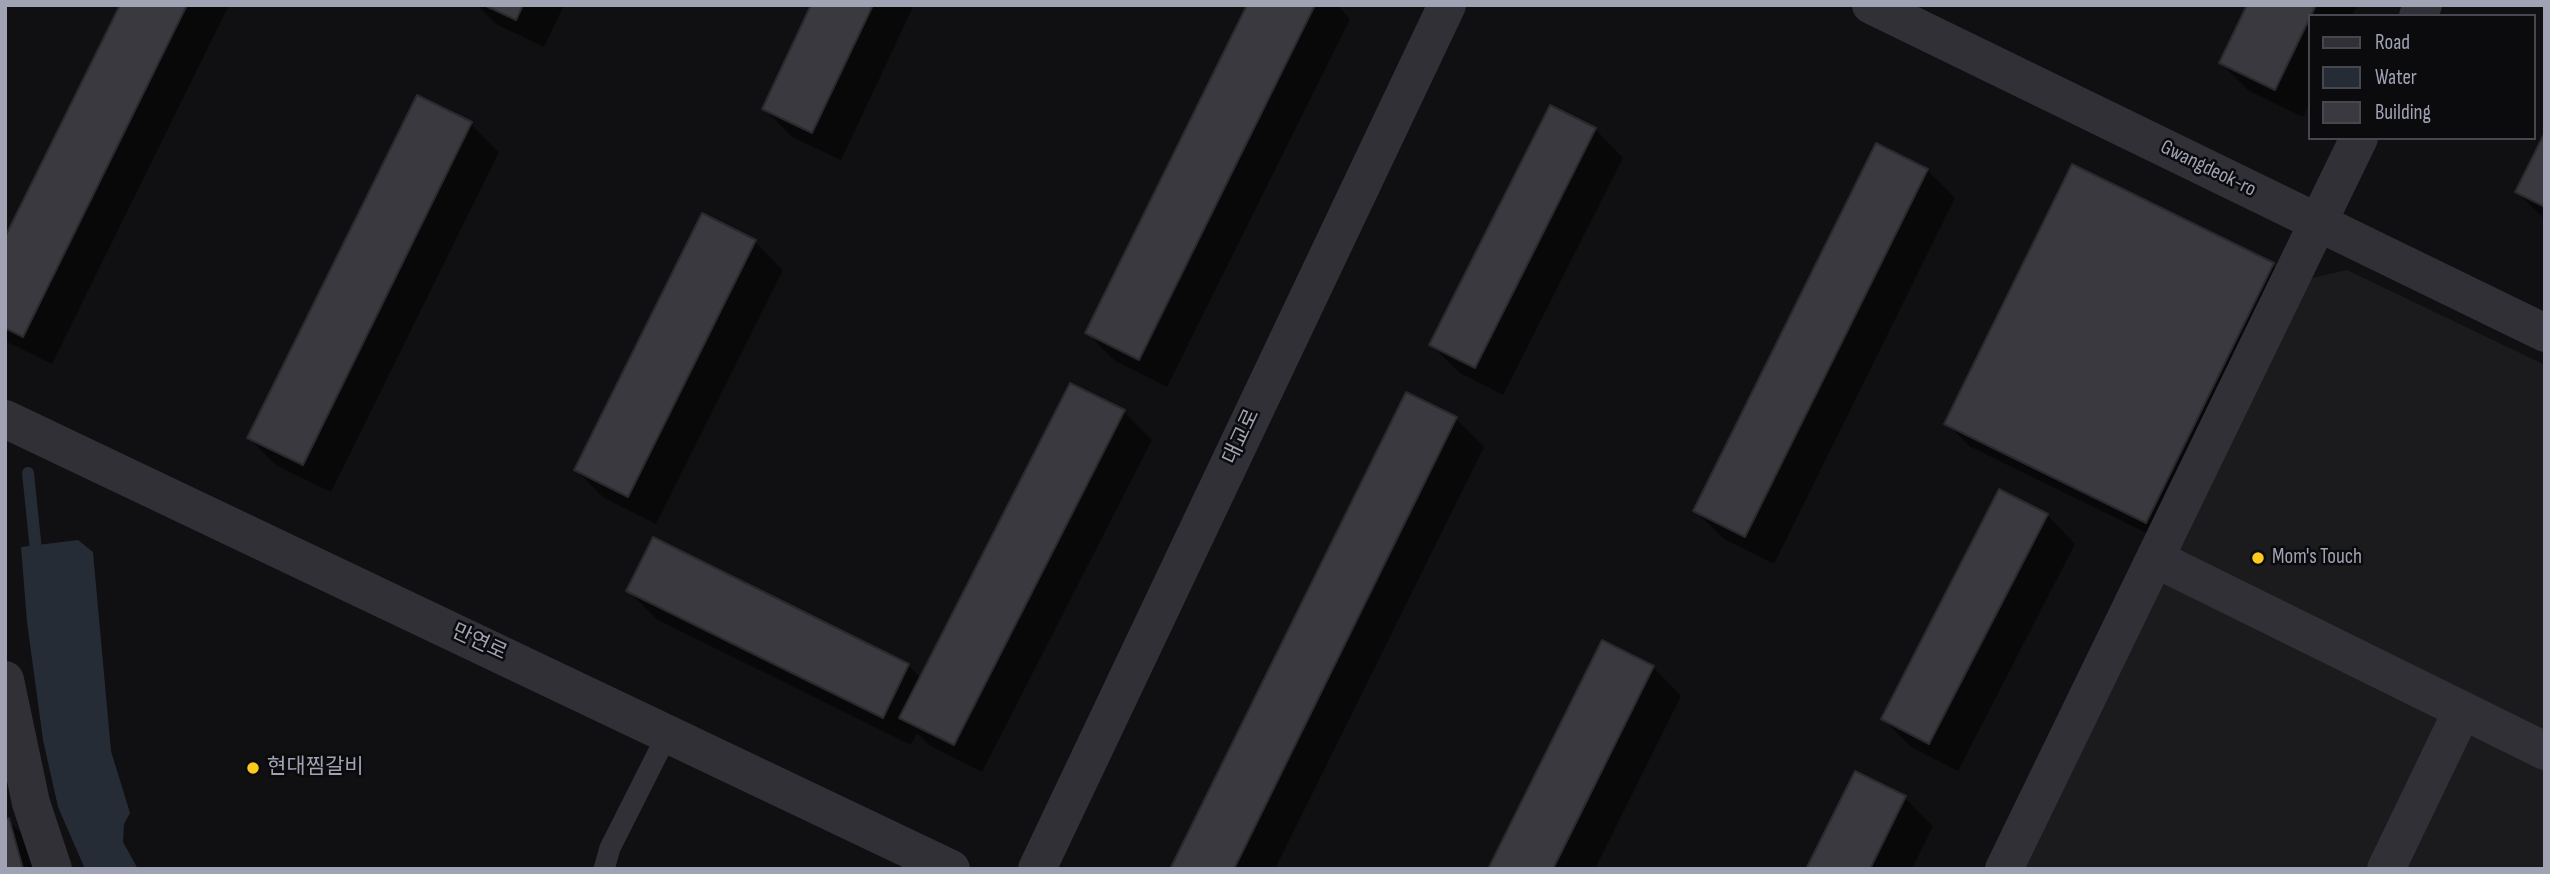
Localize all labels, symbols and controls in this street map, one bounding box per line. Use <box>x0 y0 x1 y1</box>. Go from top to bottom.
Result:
legend <box>2308 14 2536 140</box>
text: Road <box>2375 30 2410 55</box>
text: Water <box>2375 65 2417 90</box>
text: Building <box>2375 100 2431 125</box>
street label: Gwangdeok-ro <box>2156 135 2260 203</box>
street label: 대교로 <box>1218 405 1266 469</box>
place label: Mom's Touch <box>2272 545 2362 571</box>
marker: Mom's Touch <box>2250 550 2266 566</box>
street label: 만연로 <box>447 619 511 667</box>
place label: 현대찜갈비 <box>267 755 364 781</box>
marker: 현대찜갈비 <box>245 760 261 776</box>

